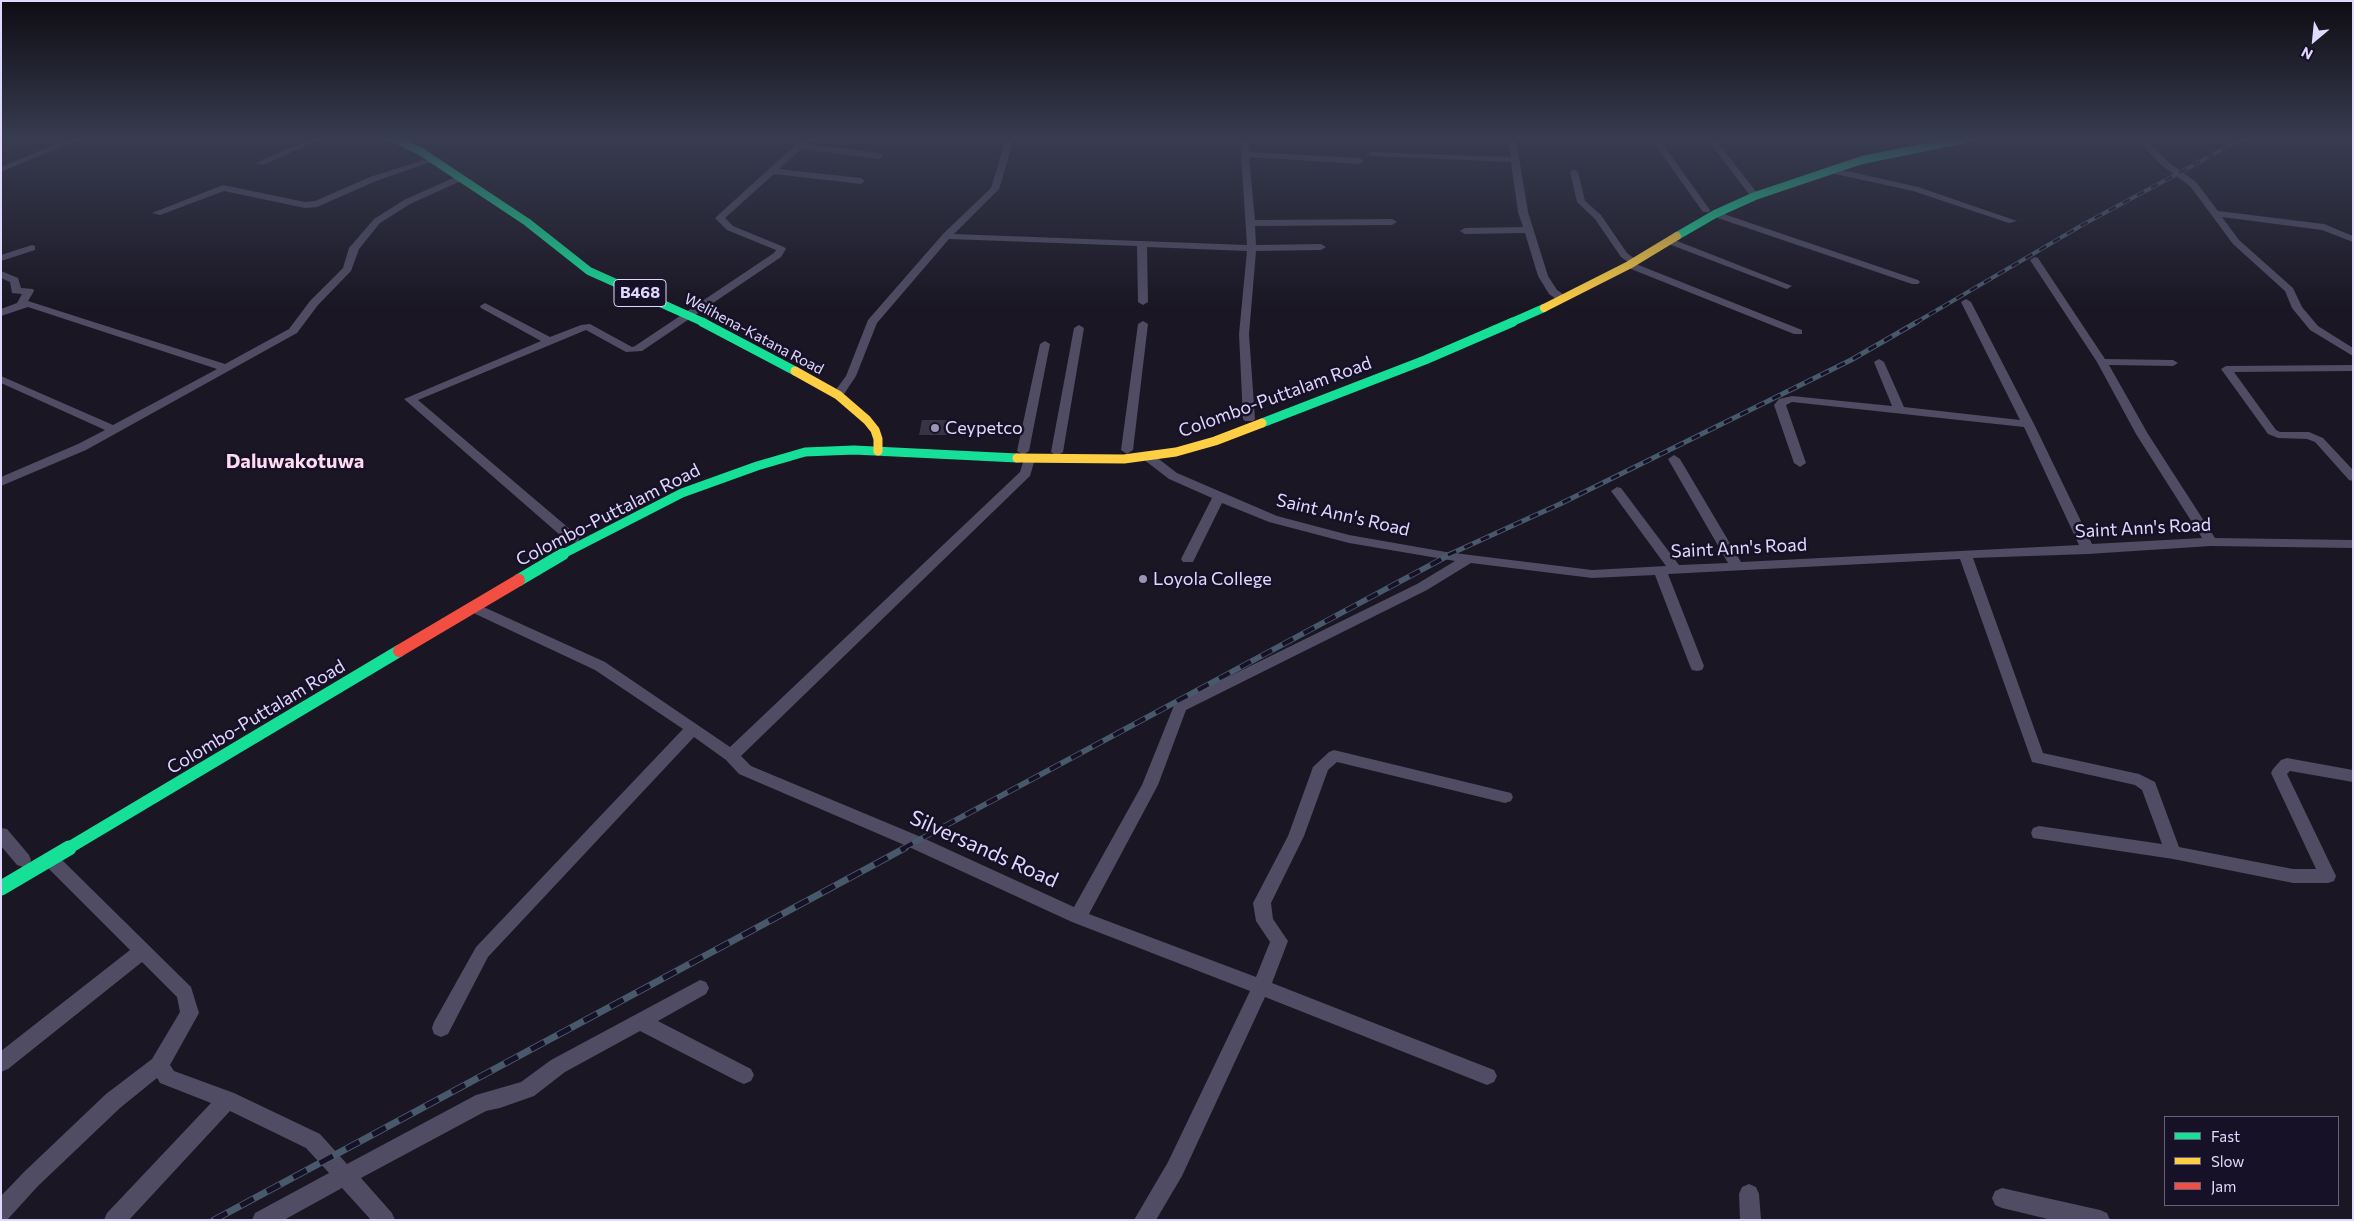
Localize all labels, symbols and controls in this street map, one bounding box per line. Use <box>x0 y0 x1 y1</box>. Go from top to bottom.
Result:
north arrow <box>2289 15 2339 65</box>
text: N <box>2298 44 2315 64</box>
road number: B468 <box>614 280 666 306</box>
street label: Welihena-Katana Road <box>681 290 827 378</box>
street label: Colombo-Puttalam Road <box>1176 352 1374 442</box>
place label: Ceypetco <box>945 417 1023 439</box>
marker: Ceypetco <box>929 422 941 434</box>
district label: Daluwakotuwa <box>226 449 364 473</box>
street label: Colombo-Puttalam Road <box>512 459 704 571</box>
street label: Saint Ann's Road <box>1274 489 1412 541</box>
street label: Saint Ann's Road <box>2074 514 2212 542</box>
street label: Saint Ann's Road <box>1670 534 1808 562</box>
place label: Loyola College <box>1153 568 1272 590</box>
marker: Loyola College <box>1137 573 1149 585</box>
street label: Colombo-Puttalam Road <box>163 655 349 779</box>
street label: Silversands Road <box>906 805 1062 893</box>
legend <box>2164 1116 2339 1206</box>
text: Fast <box>2211 1127 2240 1145</box>
text: Slow <box>2211 1152 2244 1170</box>
text: Jam <box>2211 1177 2236 1195</box>

